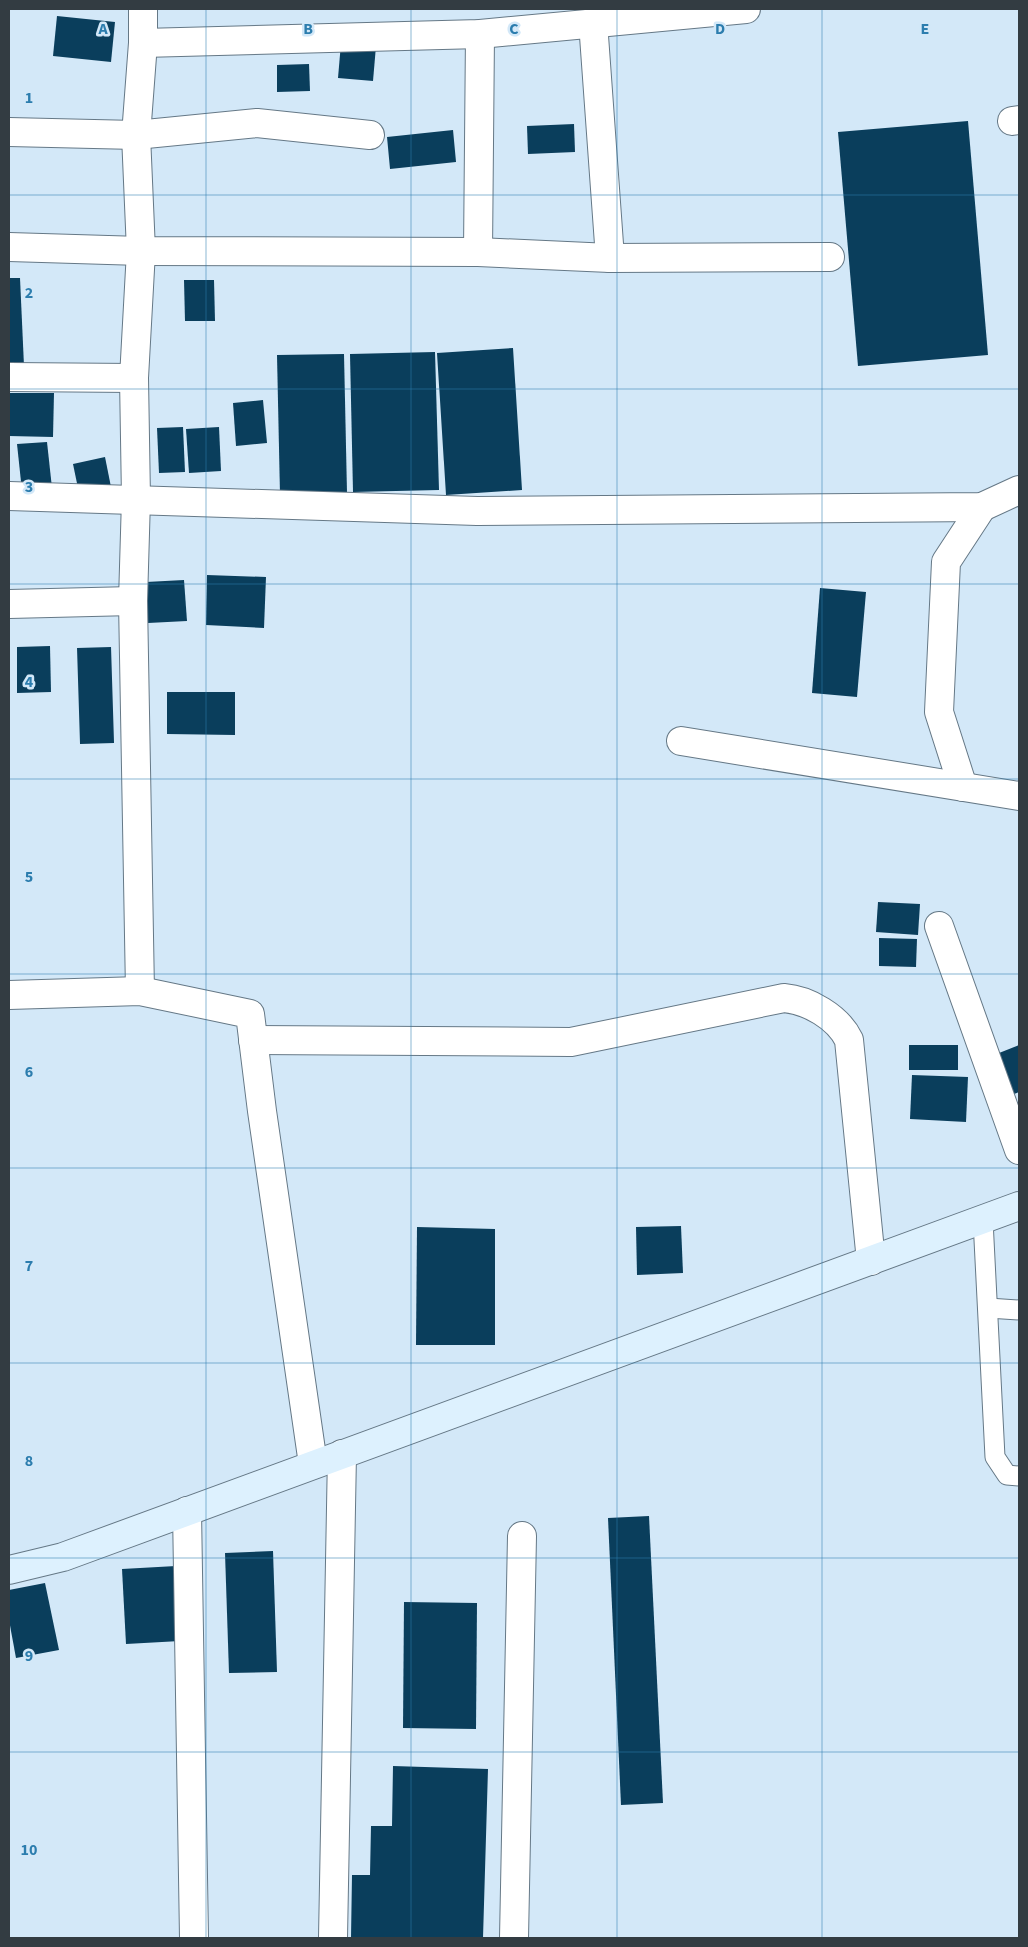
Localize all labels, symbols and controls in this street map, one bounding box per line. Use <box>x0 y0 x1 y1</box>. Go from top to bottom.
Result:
text: A <box>97 18 108 40</box>
text: B <box>303 18 313 40</box>
text: C <box>509 18 519 40</box>
text: D <box>715 18 725 40</box>
text: E <box>921 18 929 40</box>
text: 1 <box>25 87 33 109</box>
text: 2 <box>25 282 33 304</box>
text: 3 <box>25 476 33 498</box>
text: 4 <box>25 671 34 693</box>
text: 5 <box>25 866 33 888</box>
text: 6 <box>25 1061 33 1083</box>
text: 7 <box>25 1255 33 1277</box>
text: 8 <box>25 1450 33 1472</box>
text: 9 <box>25 1645 33 1667</box>
text: 10 <box>21 1839 37 1861</box>

